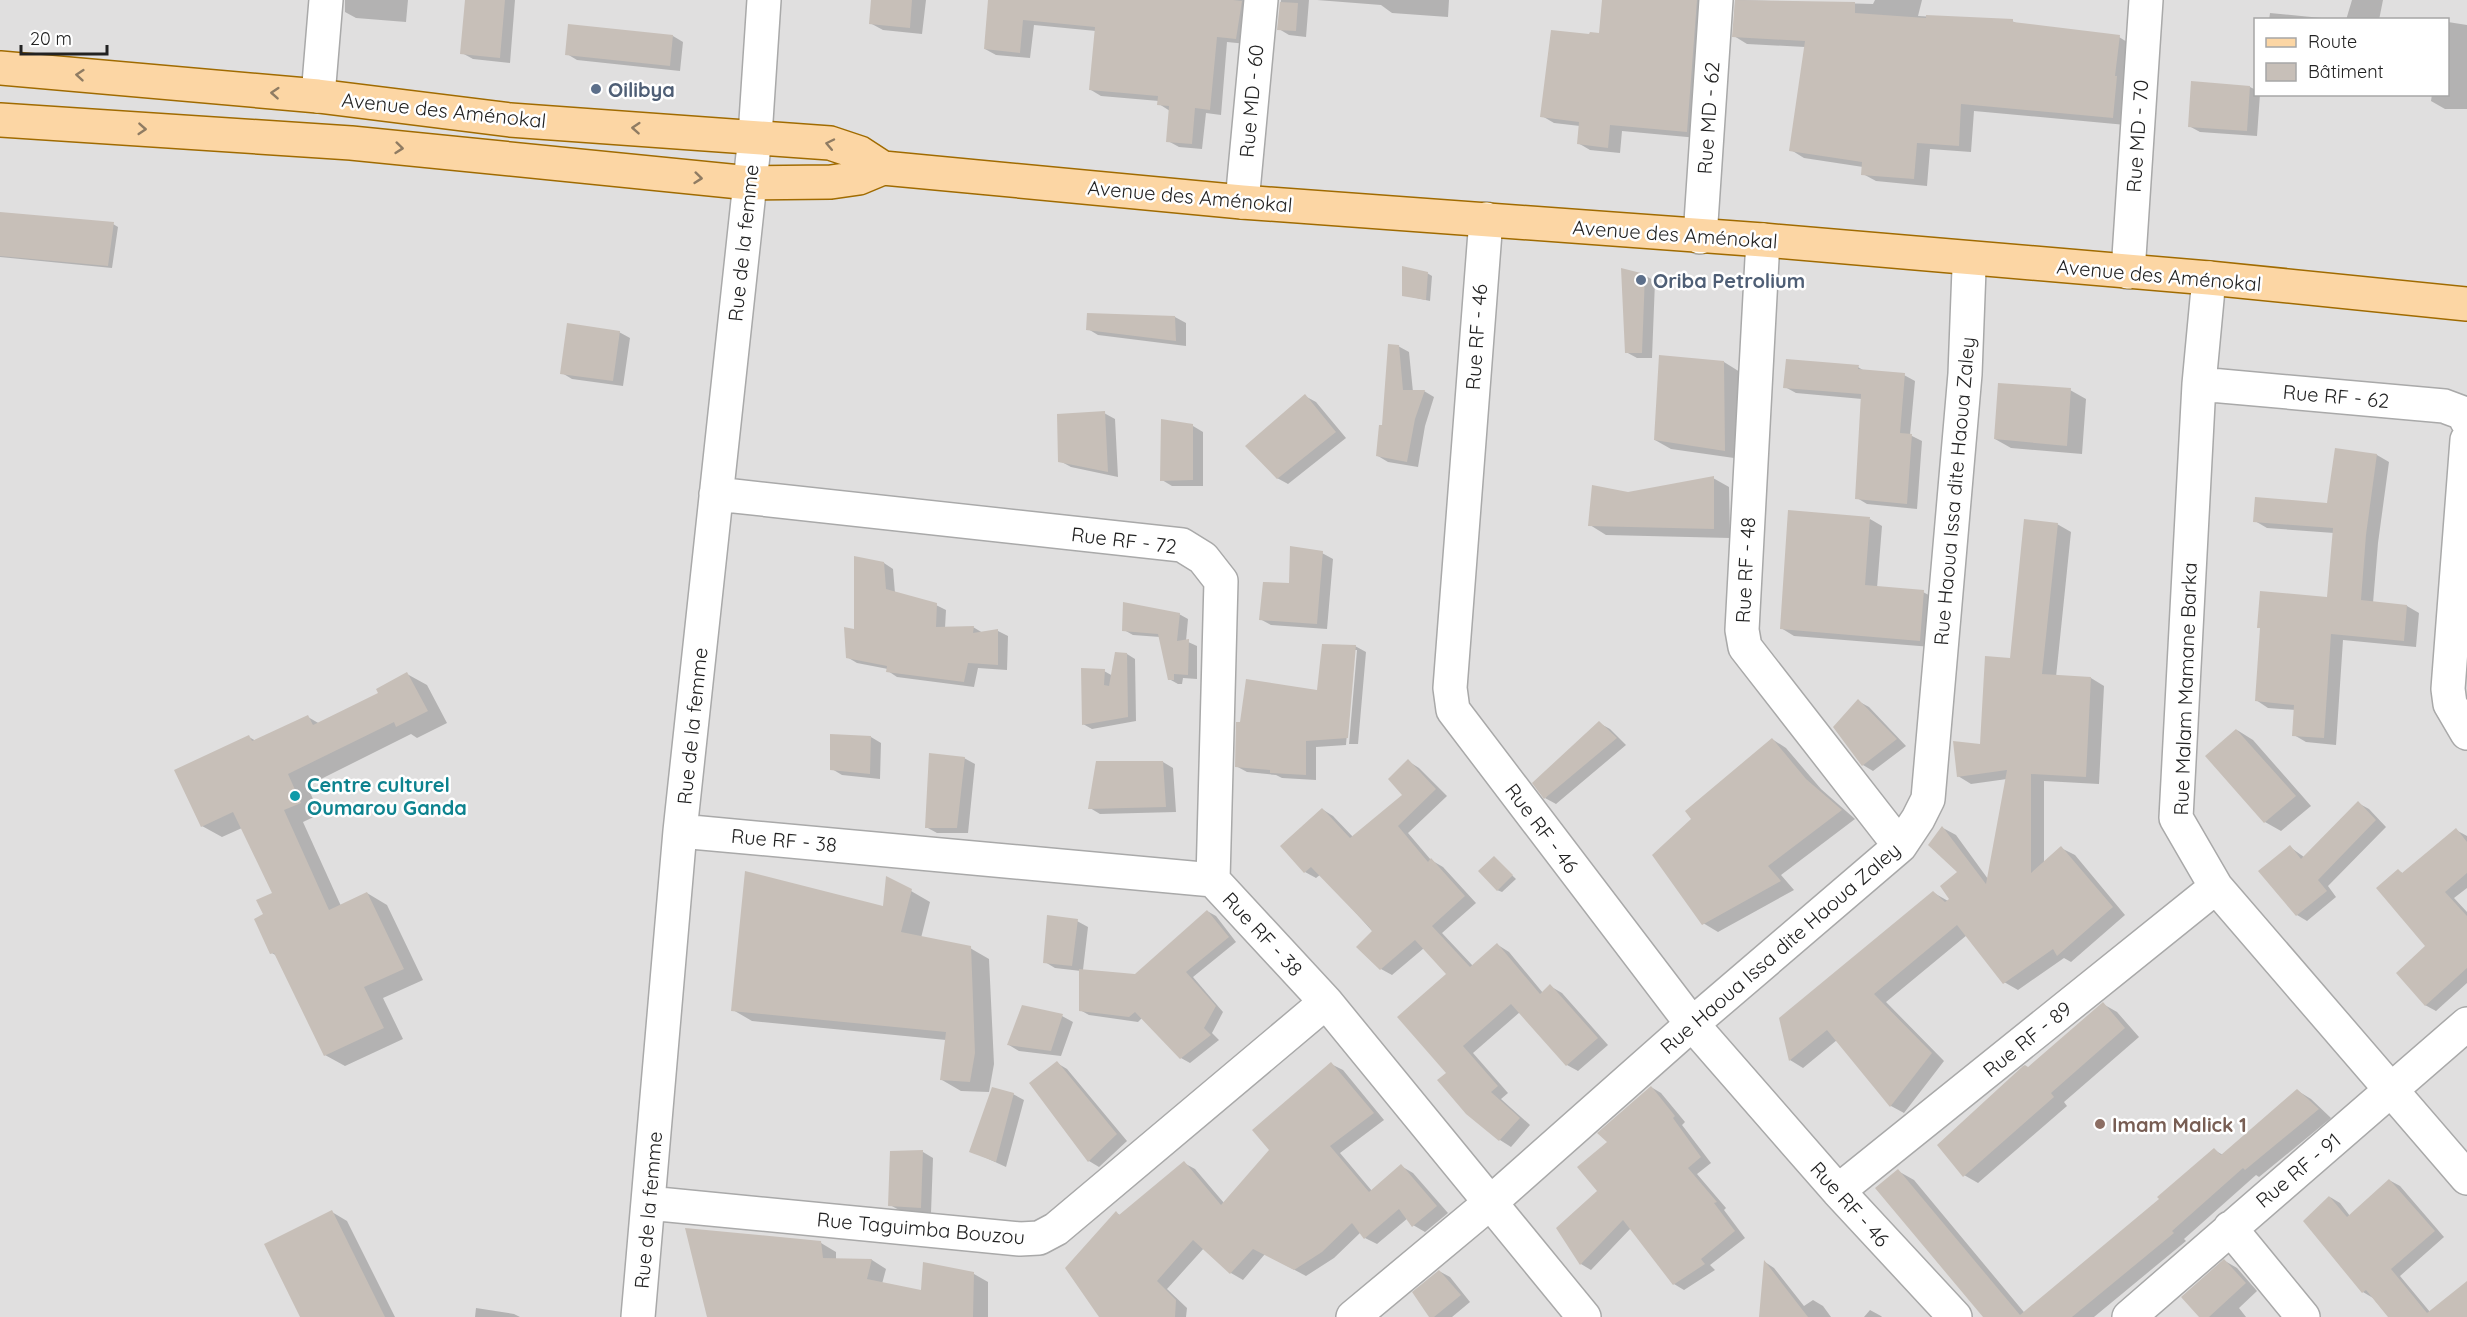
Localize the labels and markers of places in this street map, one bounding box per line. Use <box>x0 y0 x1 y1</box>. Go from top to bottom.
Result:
place label: Oilibya <box>608 77 675 102</box>
marker: Oilibya <box>589 82 603 96</box>
place label: Oriba Petrolium <box>1653 268 1805 293</box>
marker: Oriba Petrolium <box>1634 273 1648 287</box>
place label: Centre culturel Oumarou Ganda <box>307 772 467 820</box>
marker: Centre culturel Oumarou Ganda <box>288 789 302 803</box>
place label: Imam Malick 1 <box>2112 1112 2247 1137</box>
marker: Imam Malick 1 <box>2093 1117 2107 1131</box>

